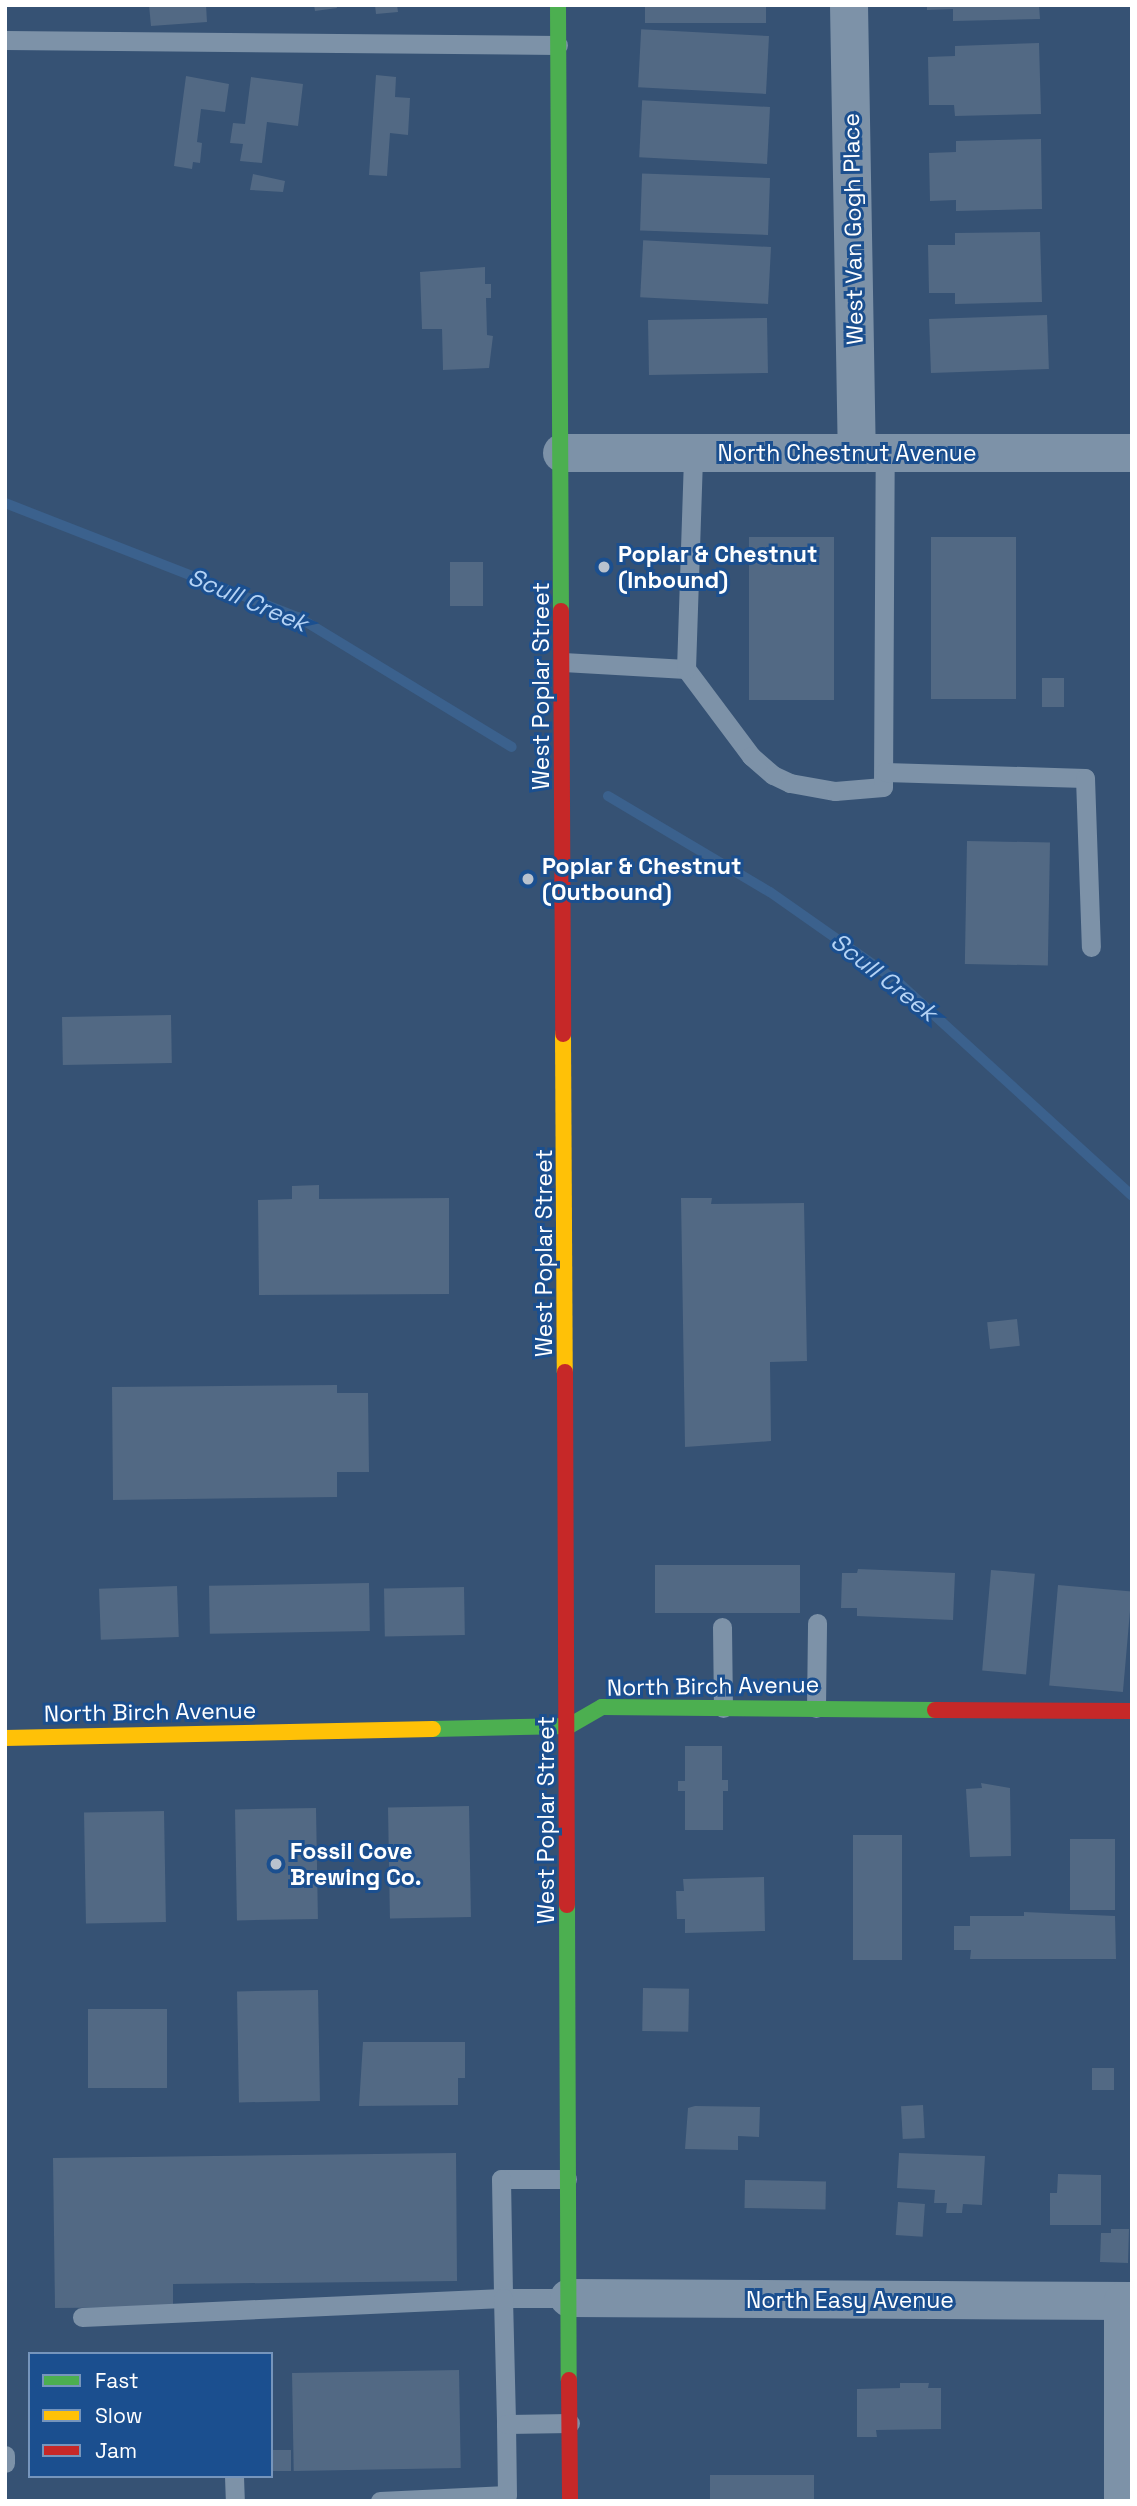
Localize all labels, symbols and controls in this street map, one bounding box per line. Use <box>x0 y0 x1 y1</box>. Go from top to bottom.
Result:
street label: West Van Gogh Place <box>837 113 869 345</box>
street label: North Chestnut Avenue <box>717 439 977 467</box>
place label: Poplar & Chestnut (Inbound) <box>618 540 817 594</box>
marker: Poplar & Chestnut (Inbound) <box>596 559 612 575</box>
water label: Scull Creek <box>184 562 312 638</box>
street label: West Poplar Street <box>527 582 555 790</box>
place label: Poplar & Chestnut (Outbound) <box>542 852 741 906</box>
marker: Poplar & Chestnut (Outbound) <box>520 871 536 887</box>
water label: Scull Creek <box>825 927 943 1027</box>
street label: West Poplar Street <box>530 1149 558 1357</box>
street label: North Birch Avenue <box>606 1670 820 1702</box>
street label: North Birch Avenue <box>43 1696 257 1728</box>
street label: West Poplar Street <box>532 1716 560 1924</box>
place label: Fossil Cove Brewing Co. <box>290 1837 422 1891</box>
marker: Fossil Cove Brewing Co. <box>268 1856 284 1872</box>
street label: North Easy Avenue <box>746 2286 954 2314</box>
legend <box>28 2352 273 2478</box>
text: Fast <box>95 2367 139 2394</box>
text: Slow <box>95 2402 143 2429</box>
text: Jam <box>95 2437 137 2464</box>

